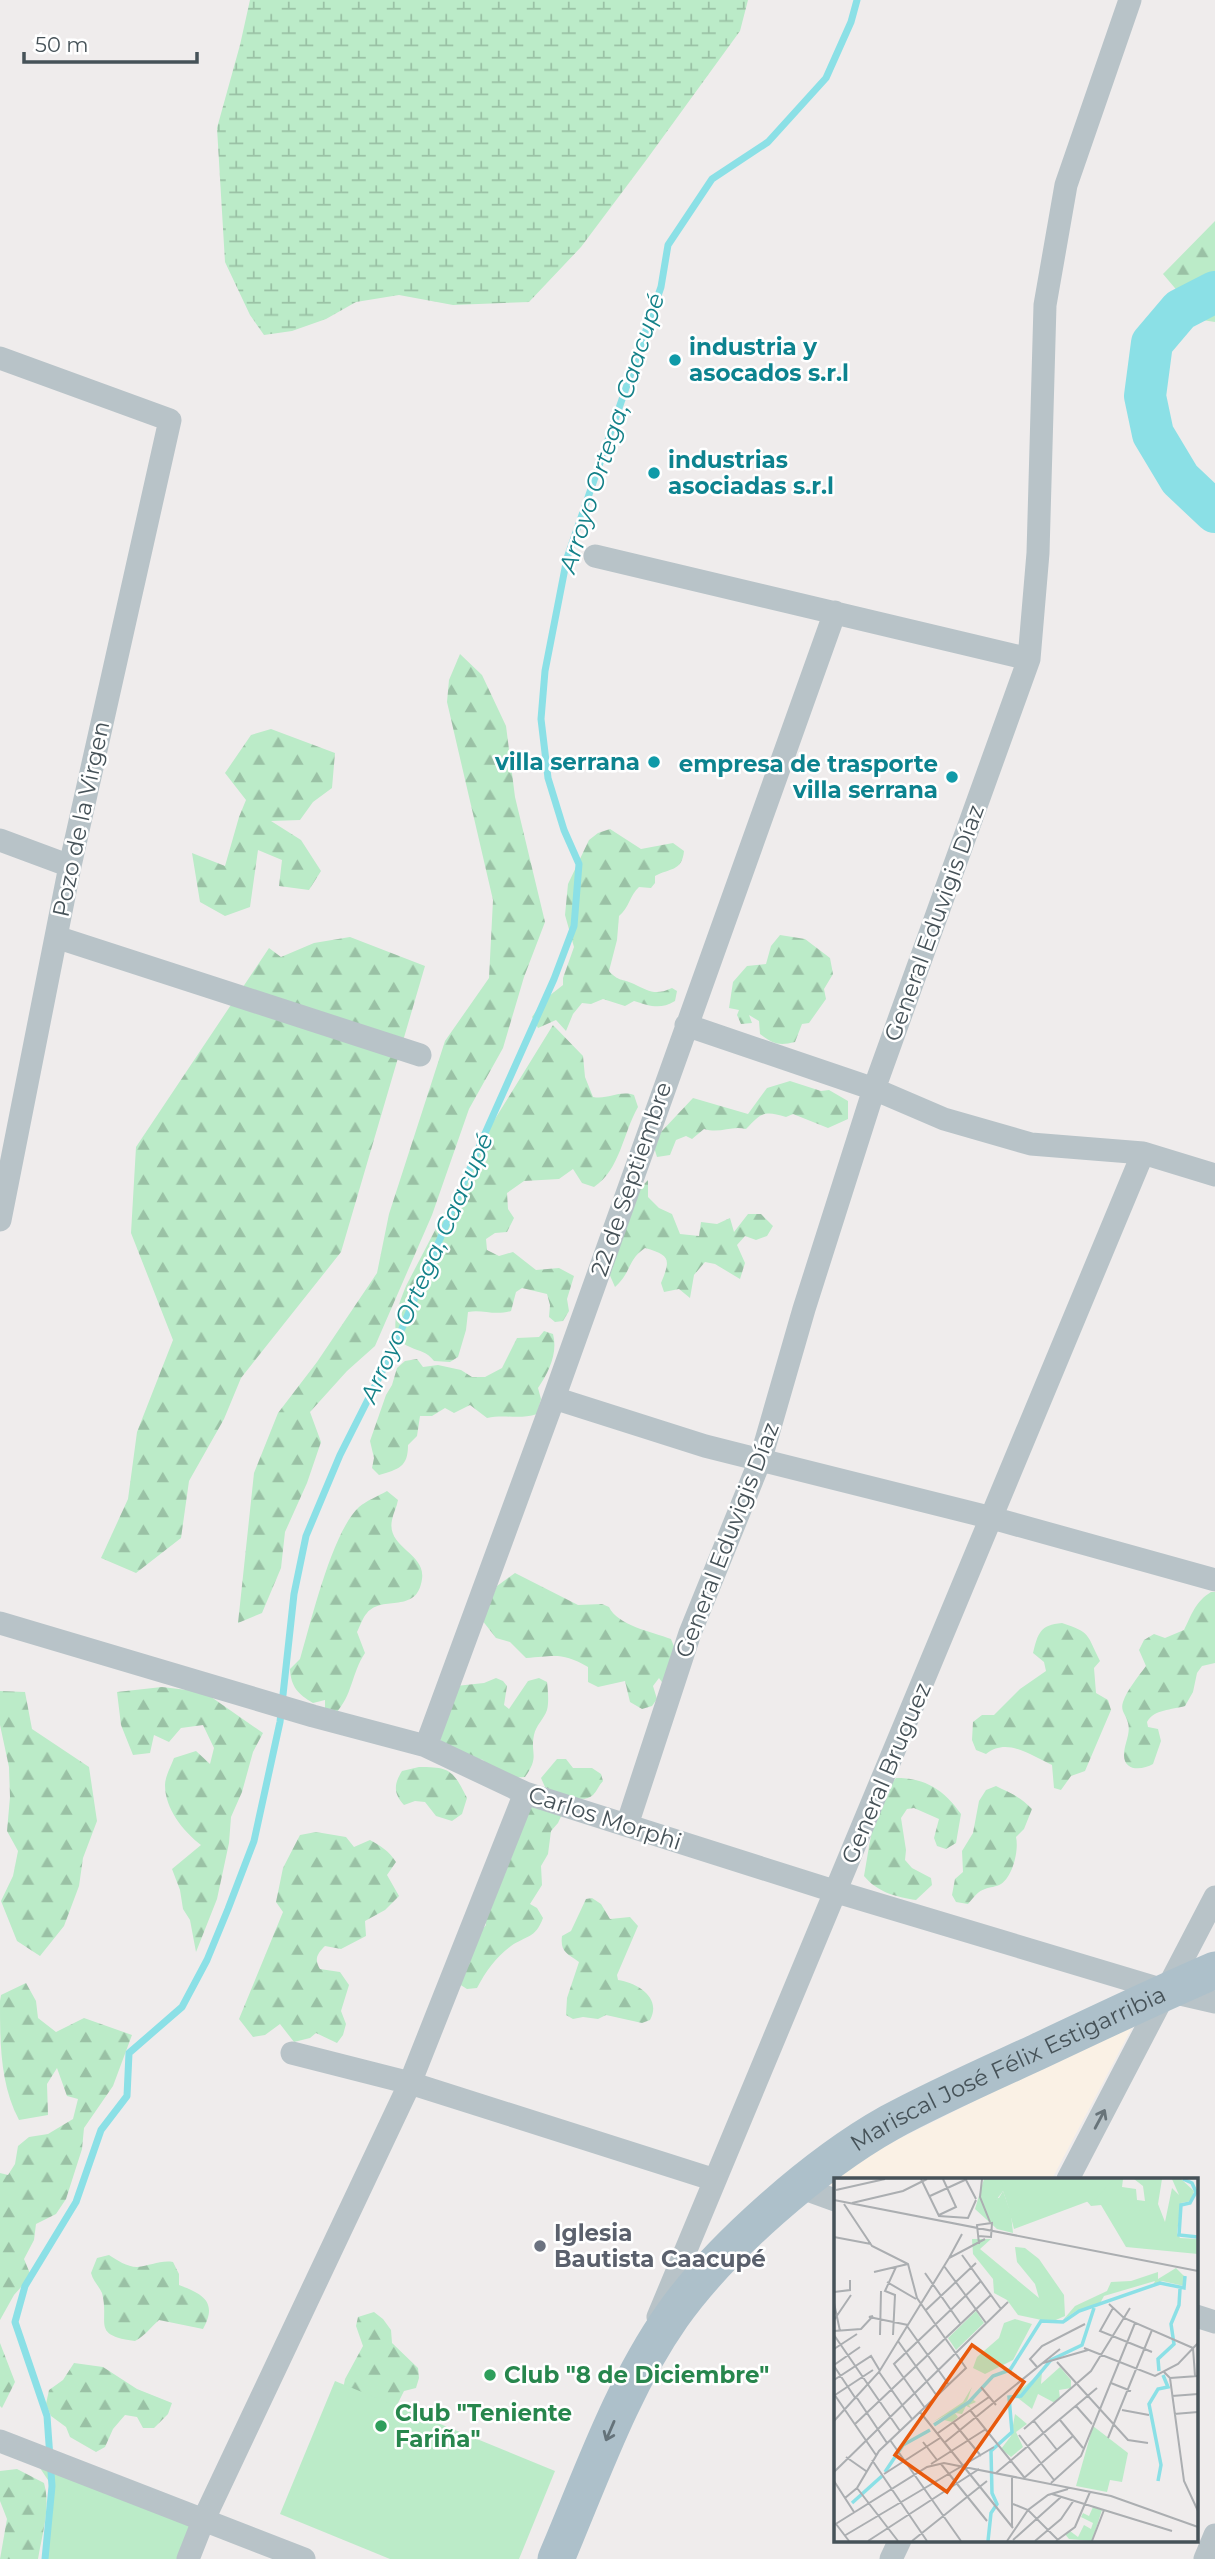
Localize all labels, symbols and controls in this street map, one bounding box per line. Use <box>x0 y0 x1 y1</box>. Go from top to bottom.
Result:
scale bar <box>24 21 198 65</box>
text: 50 m <box>35 32 89 57</box>
water label: Arroyo Ortega, Caacupé <box>552 289 670 578</box>
place label: industria y asocados s.r.l <box>689 333 849 387</box>
marker: industria y asocados s.r.l <box>667 352 683 368</box>
place label: industrias asociadas s.r.l <box>668 446 834 500</box>
marker: industrias asociadas s.r.l <box>646 465 662 481</box>
street label: Pozo de la Virgen <box>47 718 115 920</box>
place label: villa serrana <box>494 748 640 776</box>
place label: empresa de trasporte villa serrana <box>679 750 938 804</box>
marker: villa serrana <box>646 754 662 770</box>
marker: empresa de trasporte villa serrana <box>944 769 960 785</box>
street label: General Eduvigis Díaz <box>878 801 990 1045</box>
street label: 22 de Septiembre <box>585 1078 677 1280</box>
water label: Arroyo Ortega, Caacupé <box>353 1128 499 1409</box>
street label: General Eduvigis Díaz <box>669 1418 785 1662</box>
street label: General Bruguez <box>835 1678 937 1868</box>
street label: Carlos Morphi <box>525 1780 685 1856</box>
street label: Mariscal José Félix Estigarribia <box>845 1980 1170 2157</box>
one-way arrow <box>1093 2109 1107 2130</box>
inset map <box>834 2178 1198 2542</box>
place label: Iglesia Bautista Caacupé <box>554 2219 766 2273</box>
marker: Iglesia Bautista Caacupé <box>532 2238 548 2254</box>
place label: Club "8 de Diciembre" <box>504 2361 769 2389</box>
marker: Club "8 de Diciembre" <box>482 2367 498 2383</box>
place label: Club "Teniente Fariña" <box>395 2399 572 2453</box>
marker: Club "Teniente Fariña" <box>373 2418 389 2434</box>
one-way arrow <box>603 2419 616 2441</box>

